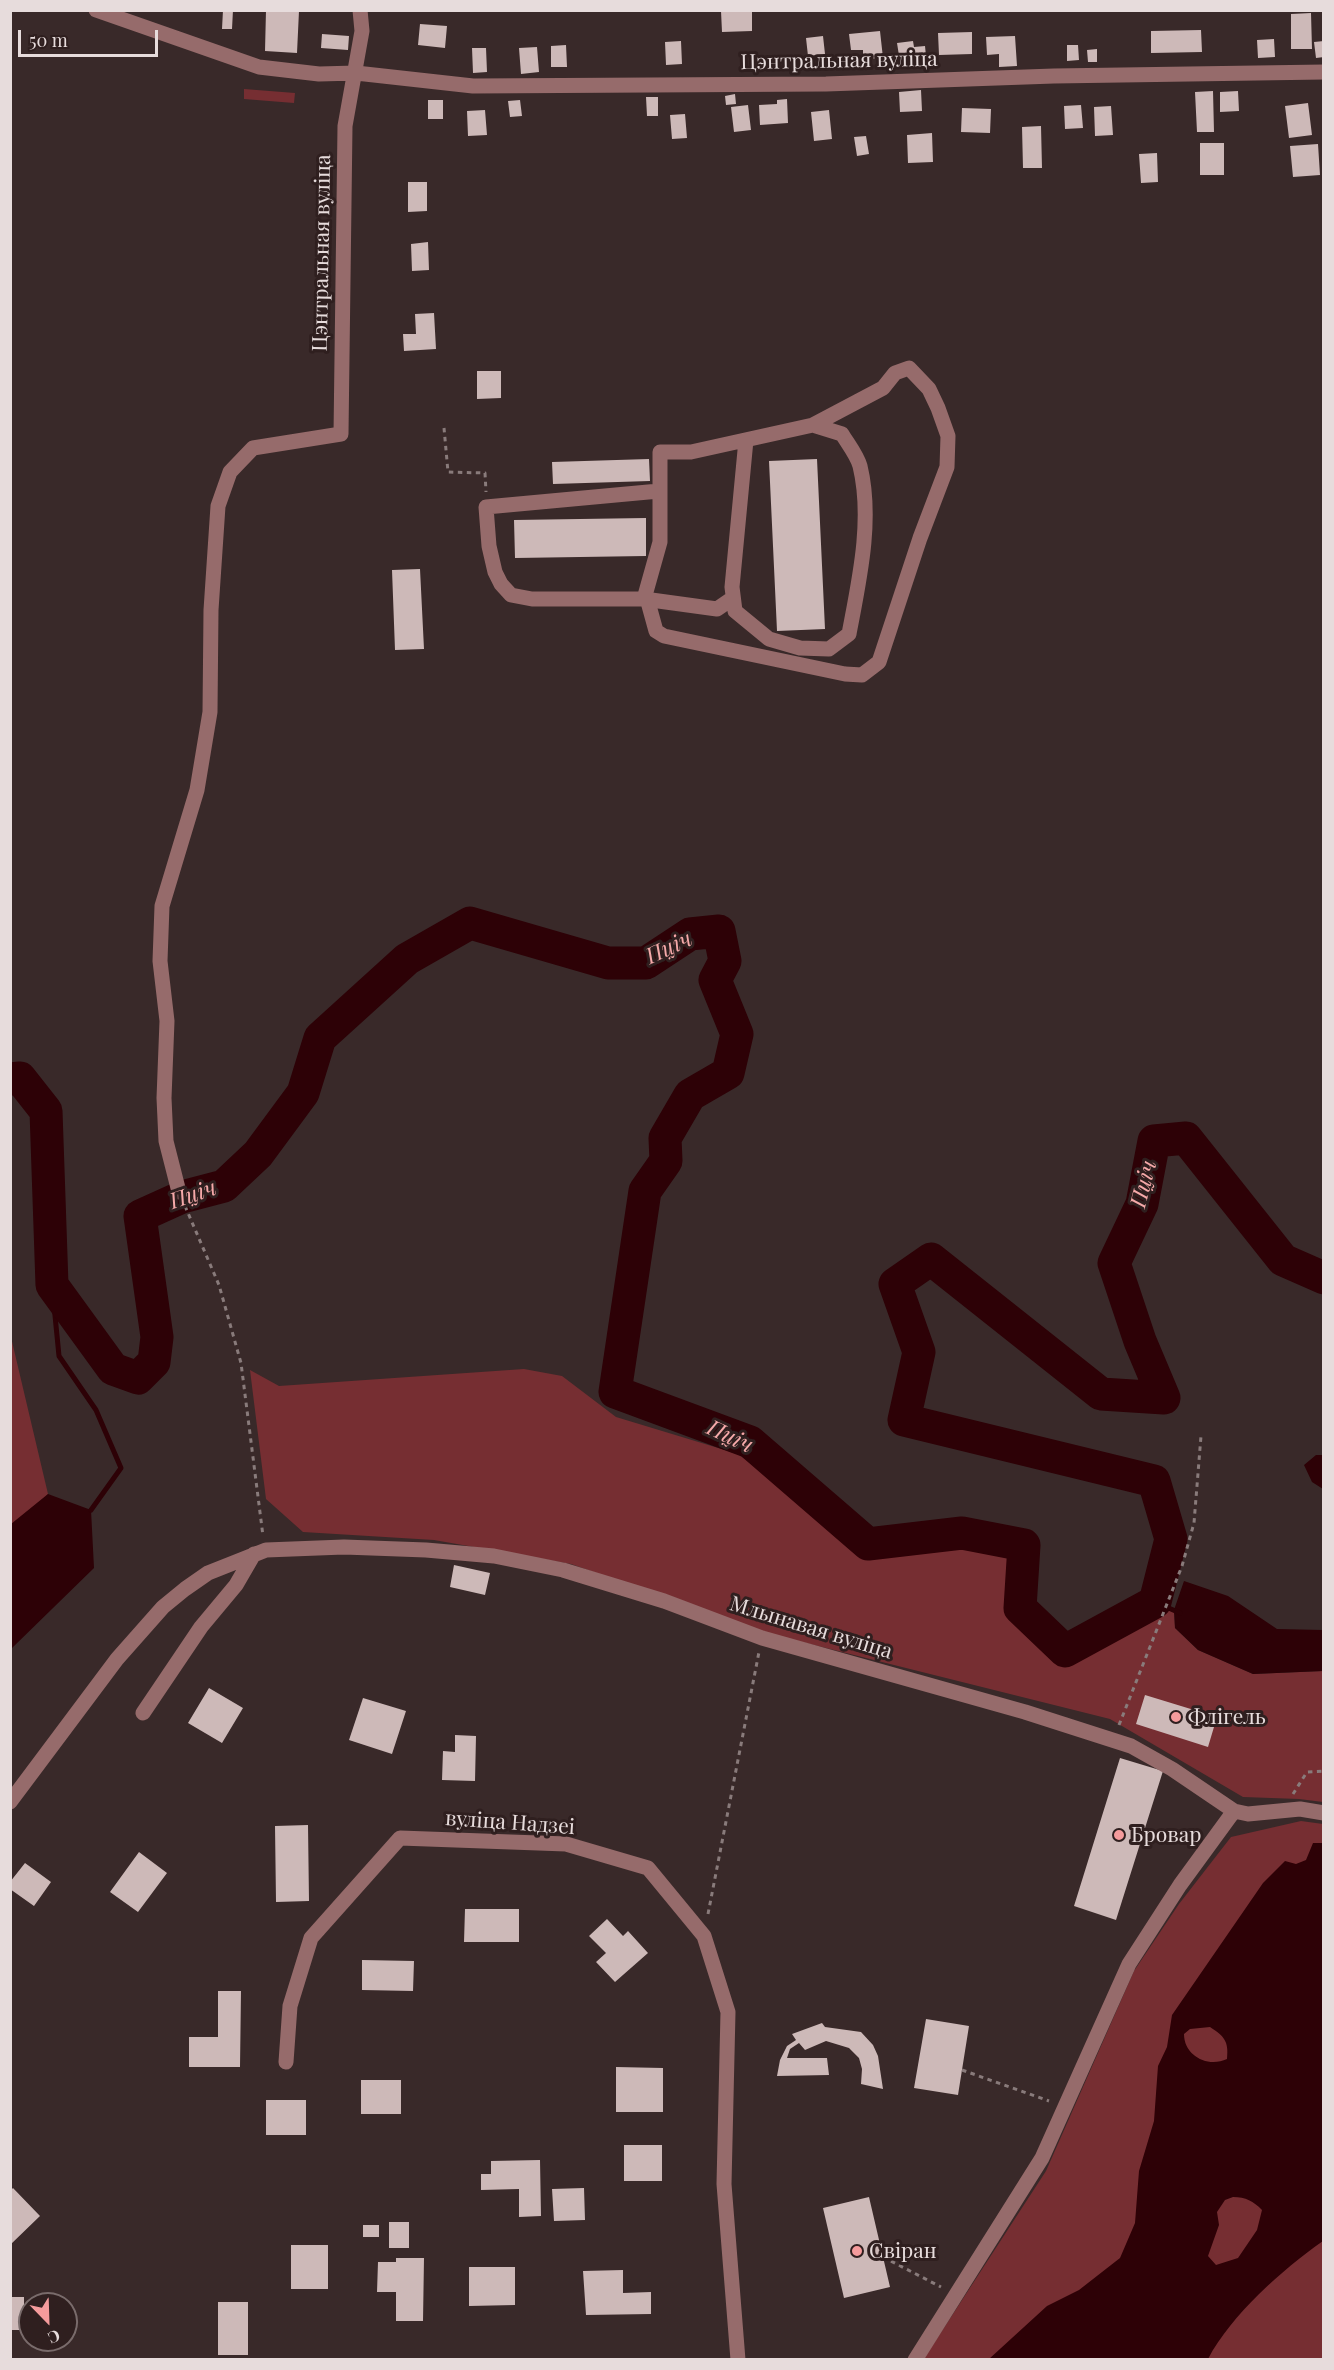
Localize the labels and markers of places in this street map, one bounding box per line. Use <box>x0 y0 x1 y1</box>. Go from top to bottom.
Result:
place label: Флігель <box>1188 1704 1266 1730</box>
marker: Флігель <box>1169 1710 1183 1724</box>
place label: Бровар <box>1131 1822 1201 1848</box>
marker: Бровар <box>1112 1828 1126 1842</box>
place label: Свіран <box>869 2238 937 2264</box>
marker: Свіран <box>850 2244 864 2258</box>

